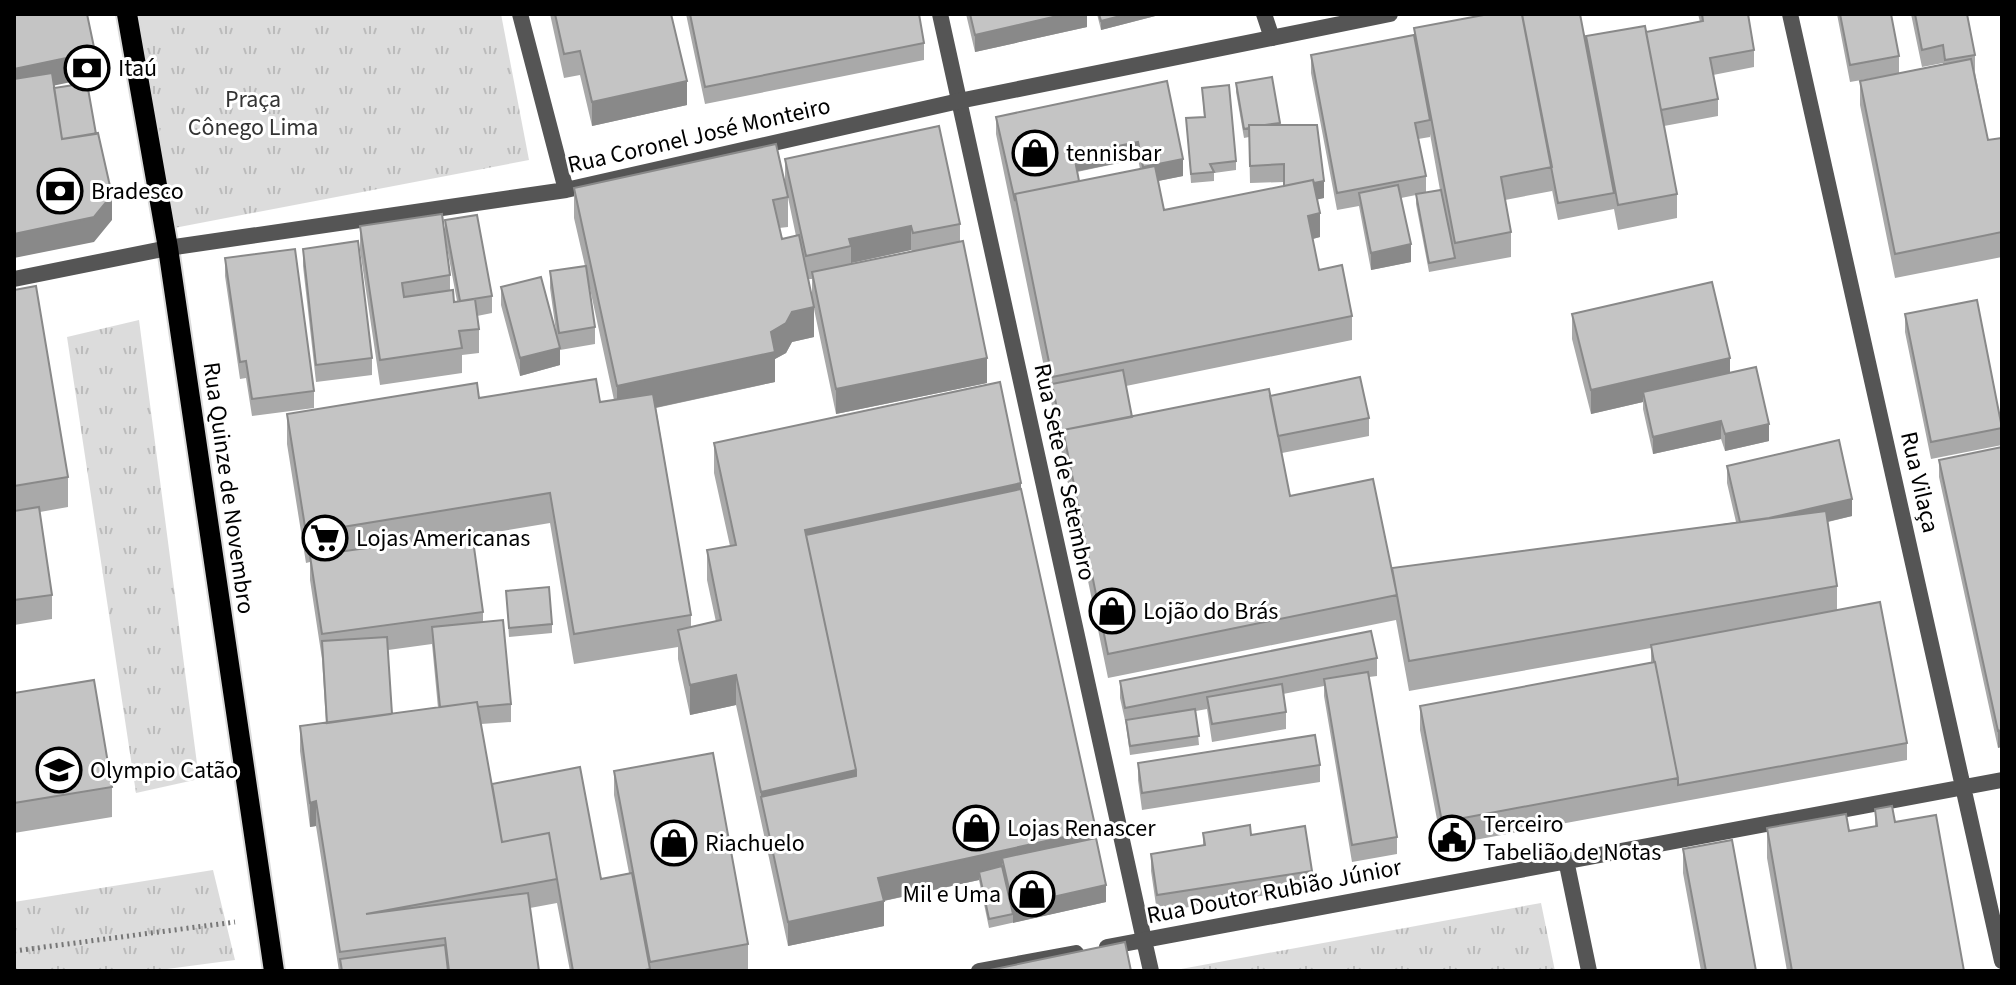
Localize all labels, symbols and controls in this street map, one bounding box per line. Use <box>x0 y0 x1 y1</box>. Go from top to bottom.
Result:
bank icon: Itaú <box>63 44 111 92</box>
place label: Itaú <box>118 51 157 86</box>
park label: Praça Cônego Lima <box>188 82 318 145</box>
street label: Rua Coronel José Monteiro <box>564 88 834 183</box>
shop icon: tennisbar <box>1011 129 1059 177</box>
place label: tennisbar <box>1066 136 1162 171</box>
bank icon: Bradesco <box>36 167 84 215</box>
place label: Bradesco <box>91 174 184 209</box>
street label: Rua Quinze de Novembro <box>193 360 264 616</box>
street label: Rua Sete de Setembro <box>1024 360 1105 584</box>
street label: Rua Vilaça <box>1891 428 1948 536</box>
supermarket icon: Lojas Americanas <box>301 514 349 562</box>
place label: Lojas Americanas <box>356 521 530 556</box>
shop icon: Lojão do Brás <box>1088 587 1136 635</box>
place label: Lojão do Brás <box>1143 594 1278 629</box>
school or university icon: Olympio Catão <box>35 746 83 794</box>
place label: Olympio Catão <box>90 753 238 788</box>
shop icon: Lojas Renascer <box>952 804 1000 852</box>
place label: Terceiro Tabelião de Notas <box>1483 807 1661 870</box>
place label: Lojas Renascer <box>1007 811 1156 846</box>
public building icon: Terceiro Tabelião de Notas <box>1428 814 1476 862</box>
shop icon: Riachuelo <box>650 819 698 867</box>
place label: Riachuelo <box>705 826 805 861</box>
street label: Rua Doutor Rubião Júnior <box>1144 849 1405 933</box>
shop icon: Mil e Uma <box>1008 870 1056 918</box>
place label: Mil e Uma <box>903 877 1001 912</box>

